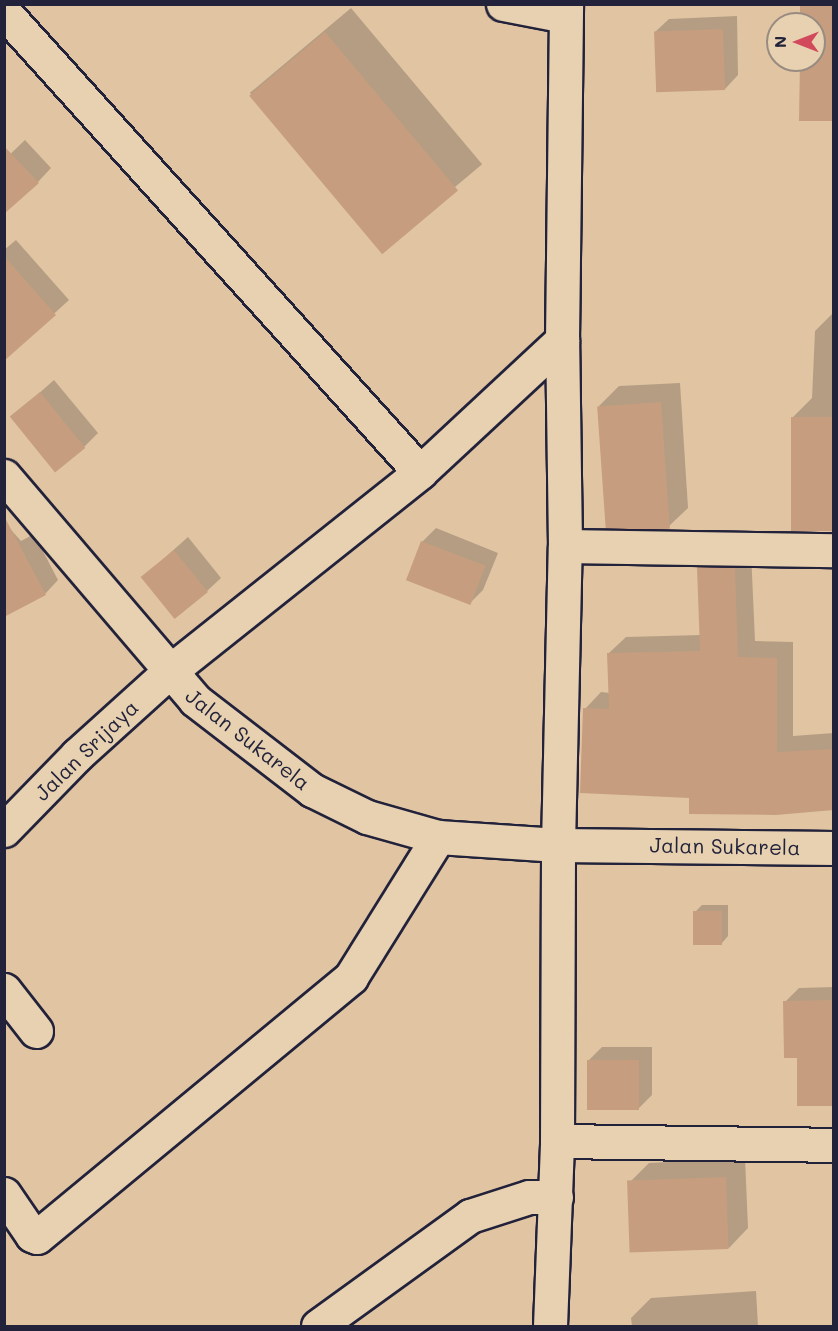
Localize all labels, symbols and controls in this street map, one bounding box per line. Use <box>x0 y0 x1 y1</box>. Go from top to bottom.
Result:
north arrow <box>766 12 826 72</box>
text: N <box>769 36 790 48</box>
street label: Jalan Sukarela <box>181 683 315 795</box>
street label: Jalan Srijaya <box>29 694 143 806</box>
street label: Jalan Sukarela <box>649 832 801 860</box>

